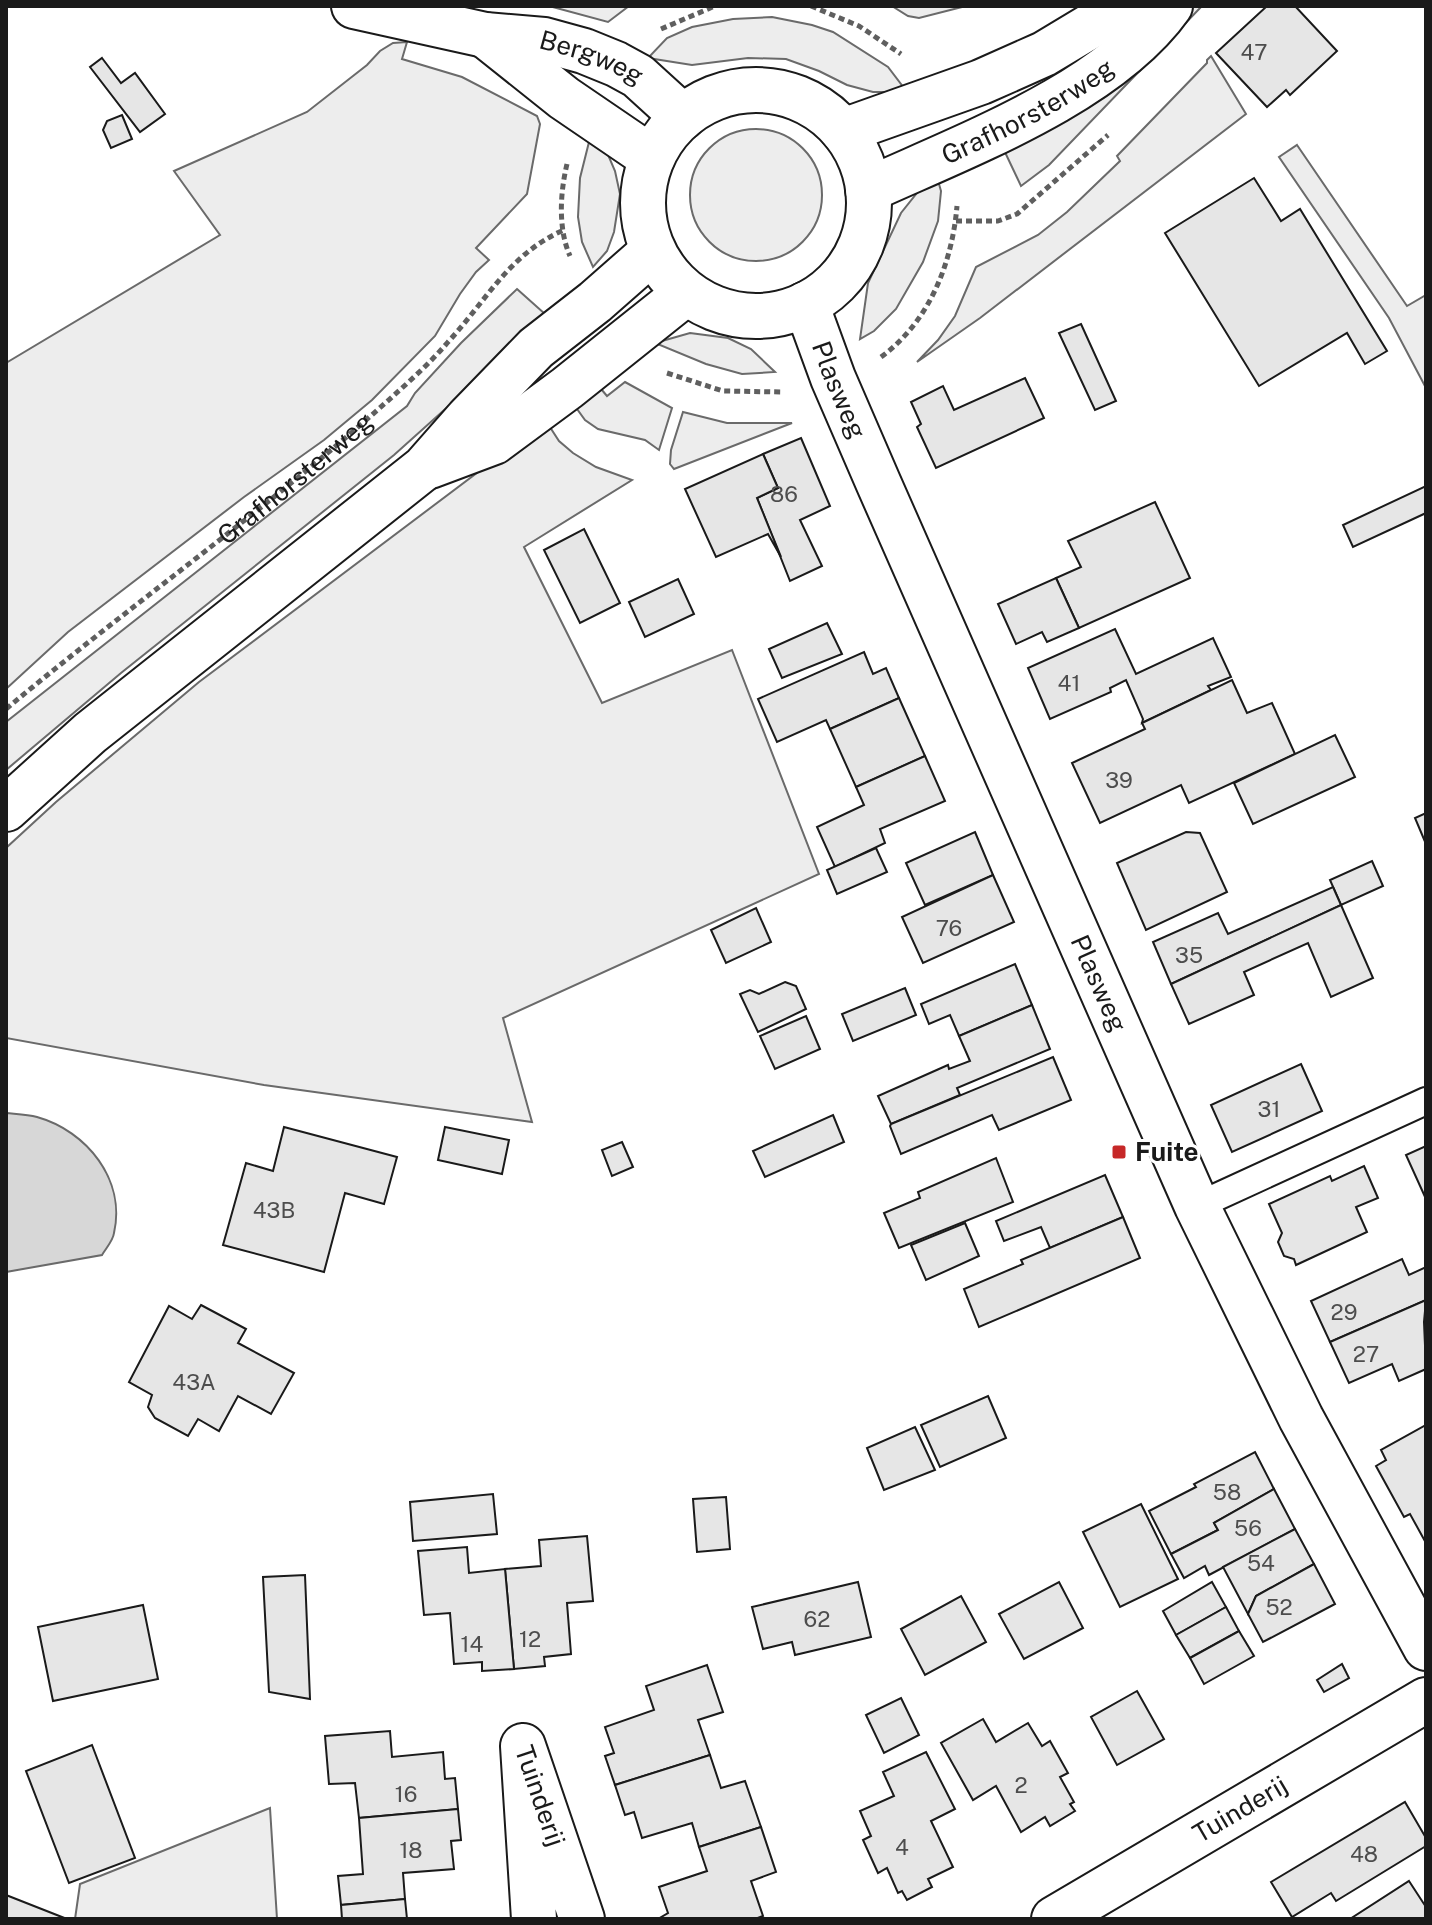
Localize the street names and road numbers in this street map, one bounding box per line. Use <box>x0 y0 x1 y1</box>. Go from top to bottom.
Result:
street label: Bergweg <box>536 24 649 91</box>
street label: Grafhorsterweg <box>937 52 1120 170</box>
street label: Plasweg <box>806 337 873 443</box>
street label: Grafhorsterweg <box>211 405 379 551</box>
street label: Plasweg <box>1065 930 1134 1036</box>
street label: Tuinderij <box>509 1741 572 1850</box>
street label: Tuinderij <box>1187 1769 1293 1849</box>

